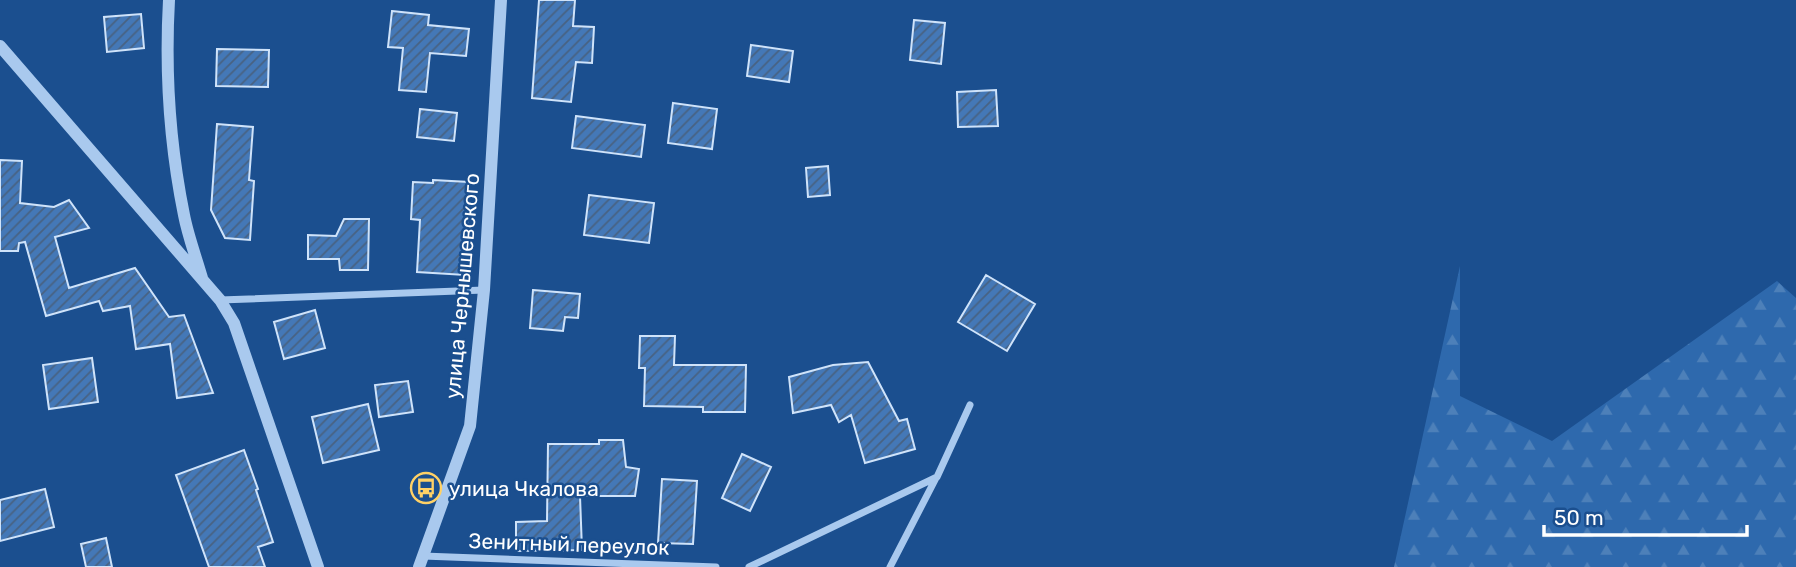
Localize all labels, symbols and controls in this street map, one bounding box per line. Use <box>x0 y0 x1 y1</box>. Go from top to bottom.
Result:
street label: улица Чернышевского <box>440 172 484 400</box>
bus stop icon: улица Чкалова <box>409 471 443 505</box>
place label: улица Чкалова <box>449 476 599 501</box>
scale bar <box>1544 494 1747 538</box>
text: 50 m <box>1554 505 1604 530</box>
street label: Зенитный переулок <box>468 528 670 560</box>

